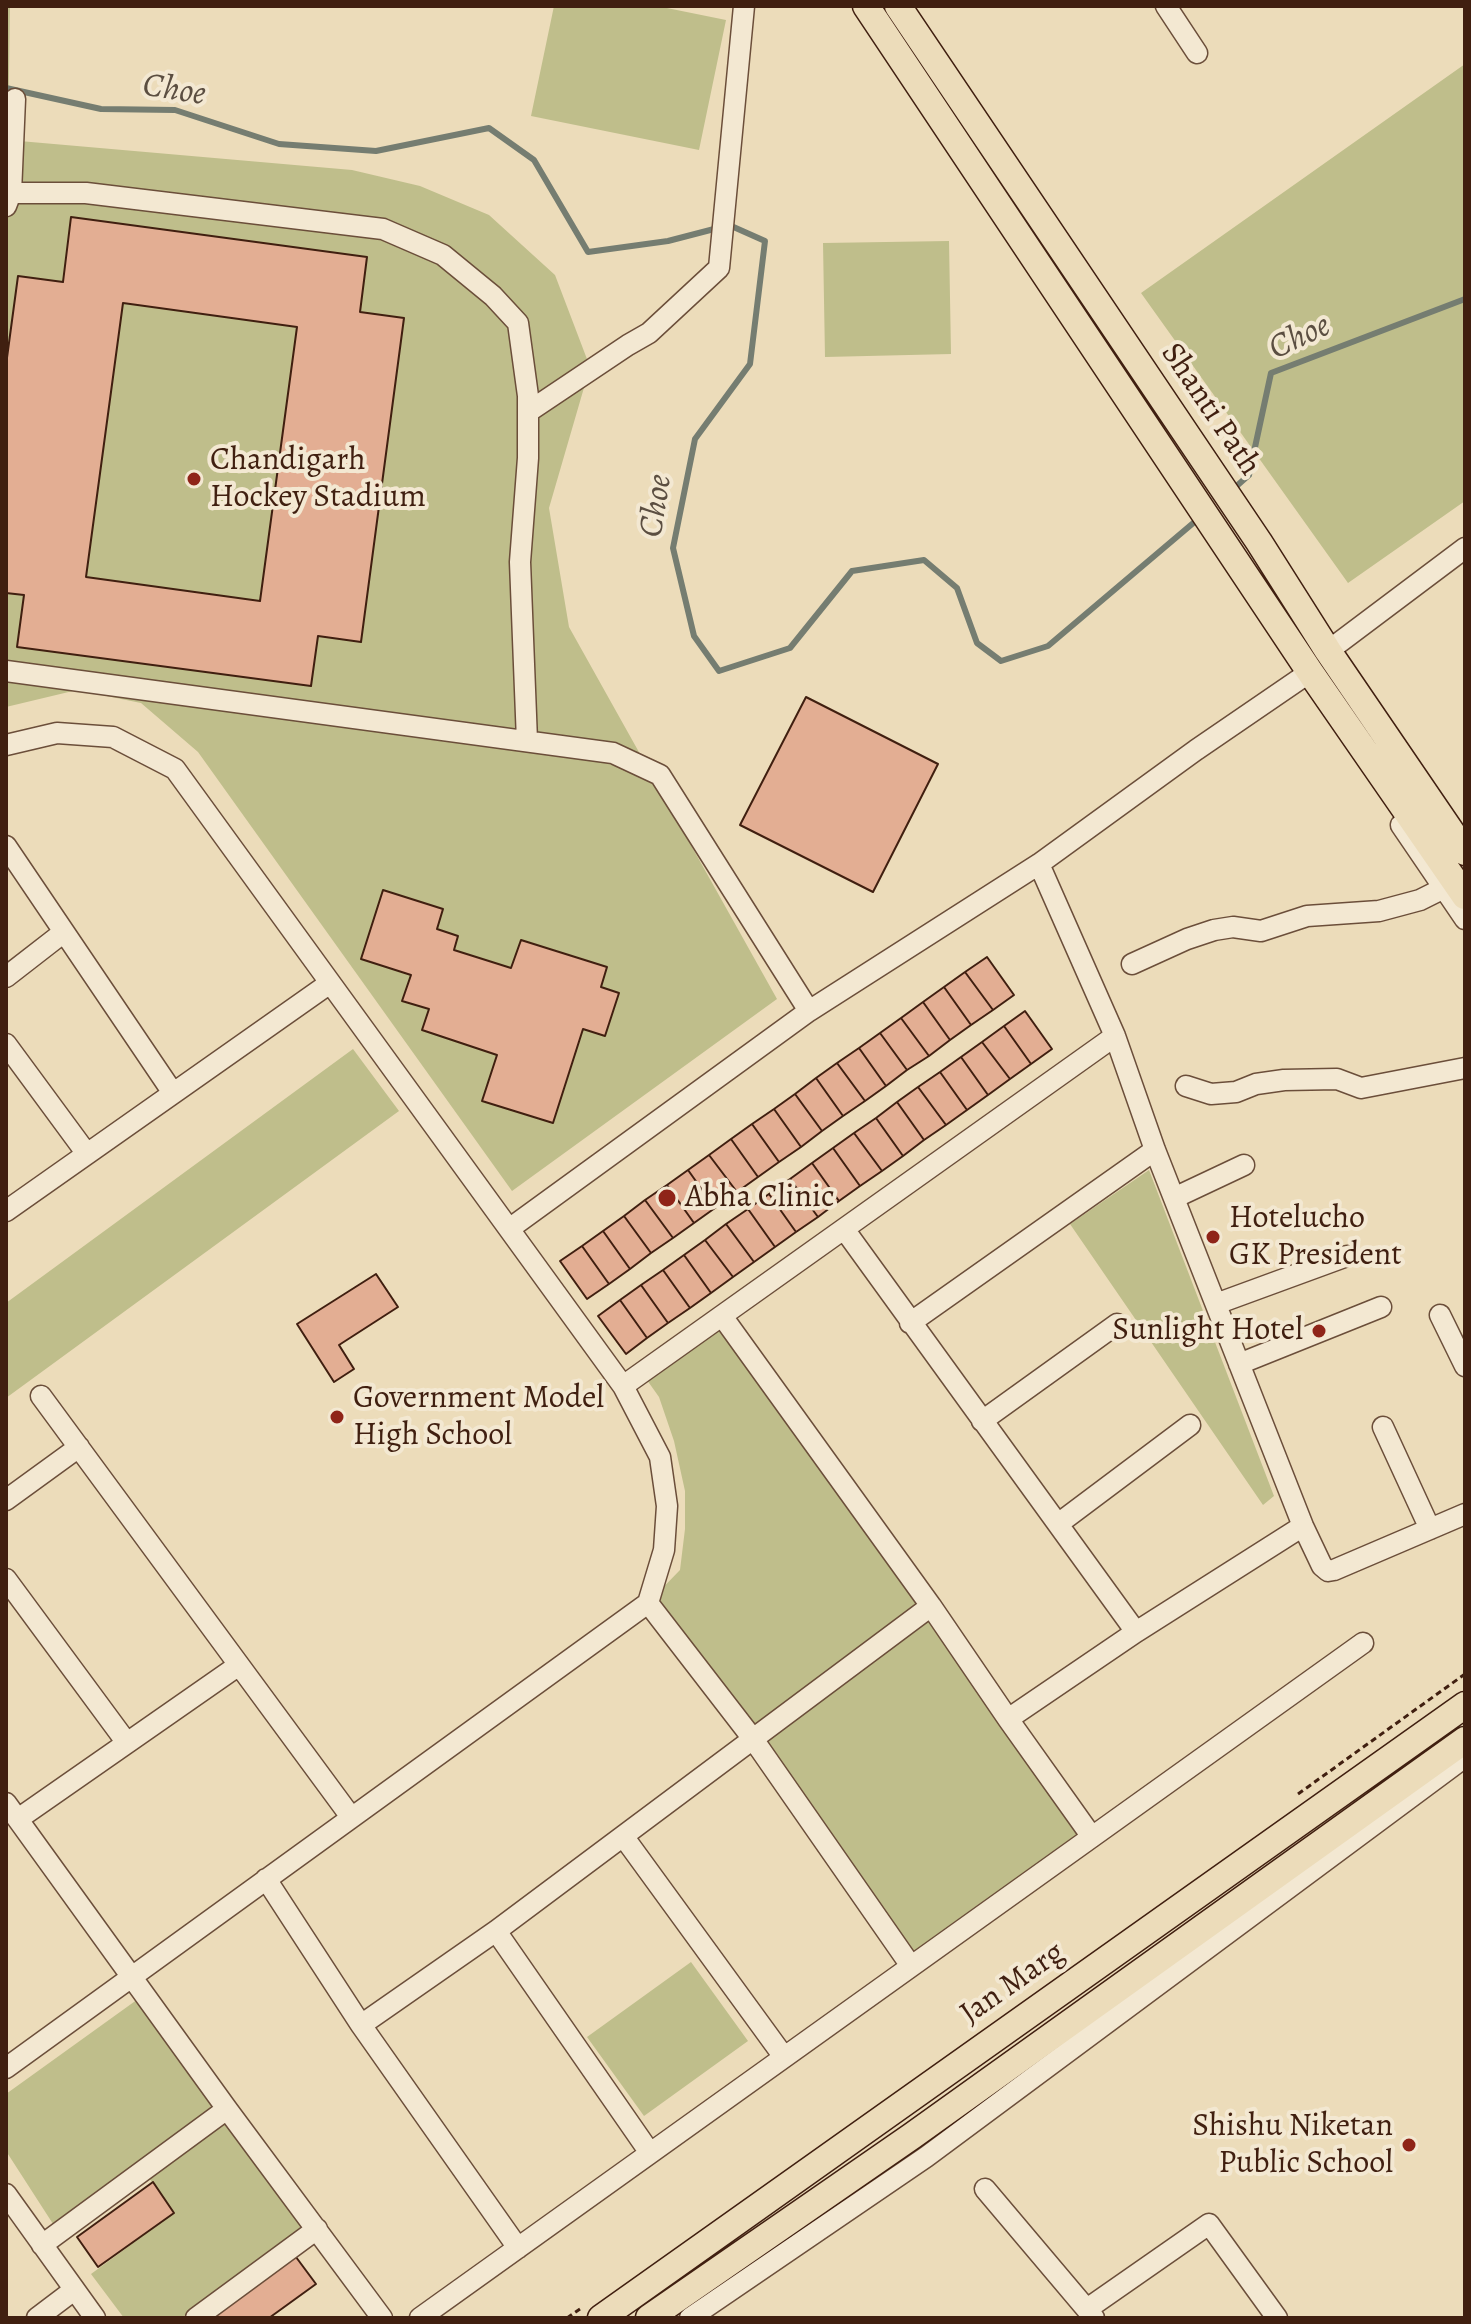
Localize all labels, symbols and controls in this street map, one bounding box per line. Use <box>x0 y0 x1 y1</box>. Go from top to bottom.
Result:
water label: Choe <box>140 66 208 116</box>
water label: Choe <box>1263 306 1337 370</box>
street label: Shanti Path <box>1152 336 1268 484</box>
place label: Chandigarh Hockey Stadium <box>210 442 426 517</box>
marker: Chandigarh Hockey Stadium <box>185 470 203 488</box>
water label: Choe <box>632 472 682 540</box>
place label: Abha Clinic <box>685 1179 835 1217</box>
marker: Abha Clinic <box>656 1187 678 1209</box>
place label: Hotelucho GK President <box>1229 1200 1402 1275</box>
marker: Hotelucho GK President <box>1204 1228 1222 1246</box>
place label: Sunlight Hotel <box>1112 1312 1303 1350</box>
marker: Sunlight Hotel <box>1310 1322 1328 1340</box>
place label: Government Model High School <box>353 1380 604 1455</box>
marker: Government Model High School <box>328 1408 346 1426</box>
street label: Jan Marg <box>954 1934 1072 2034</box>
place label: Shishu Niketan Public School <box>1192 2108 1393 2183</box>
marker: Shishu Niketan Public School <box>1400 2136 1418 2154</box>

